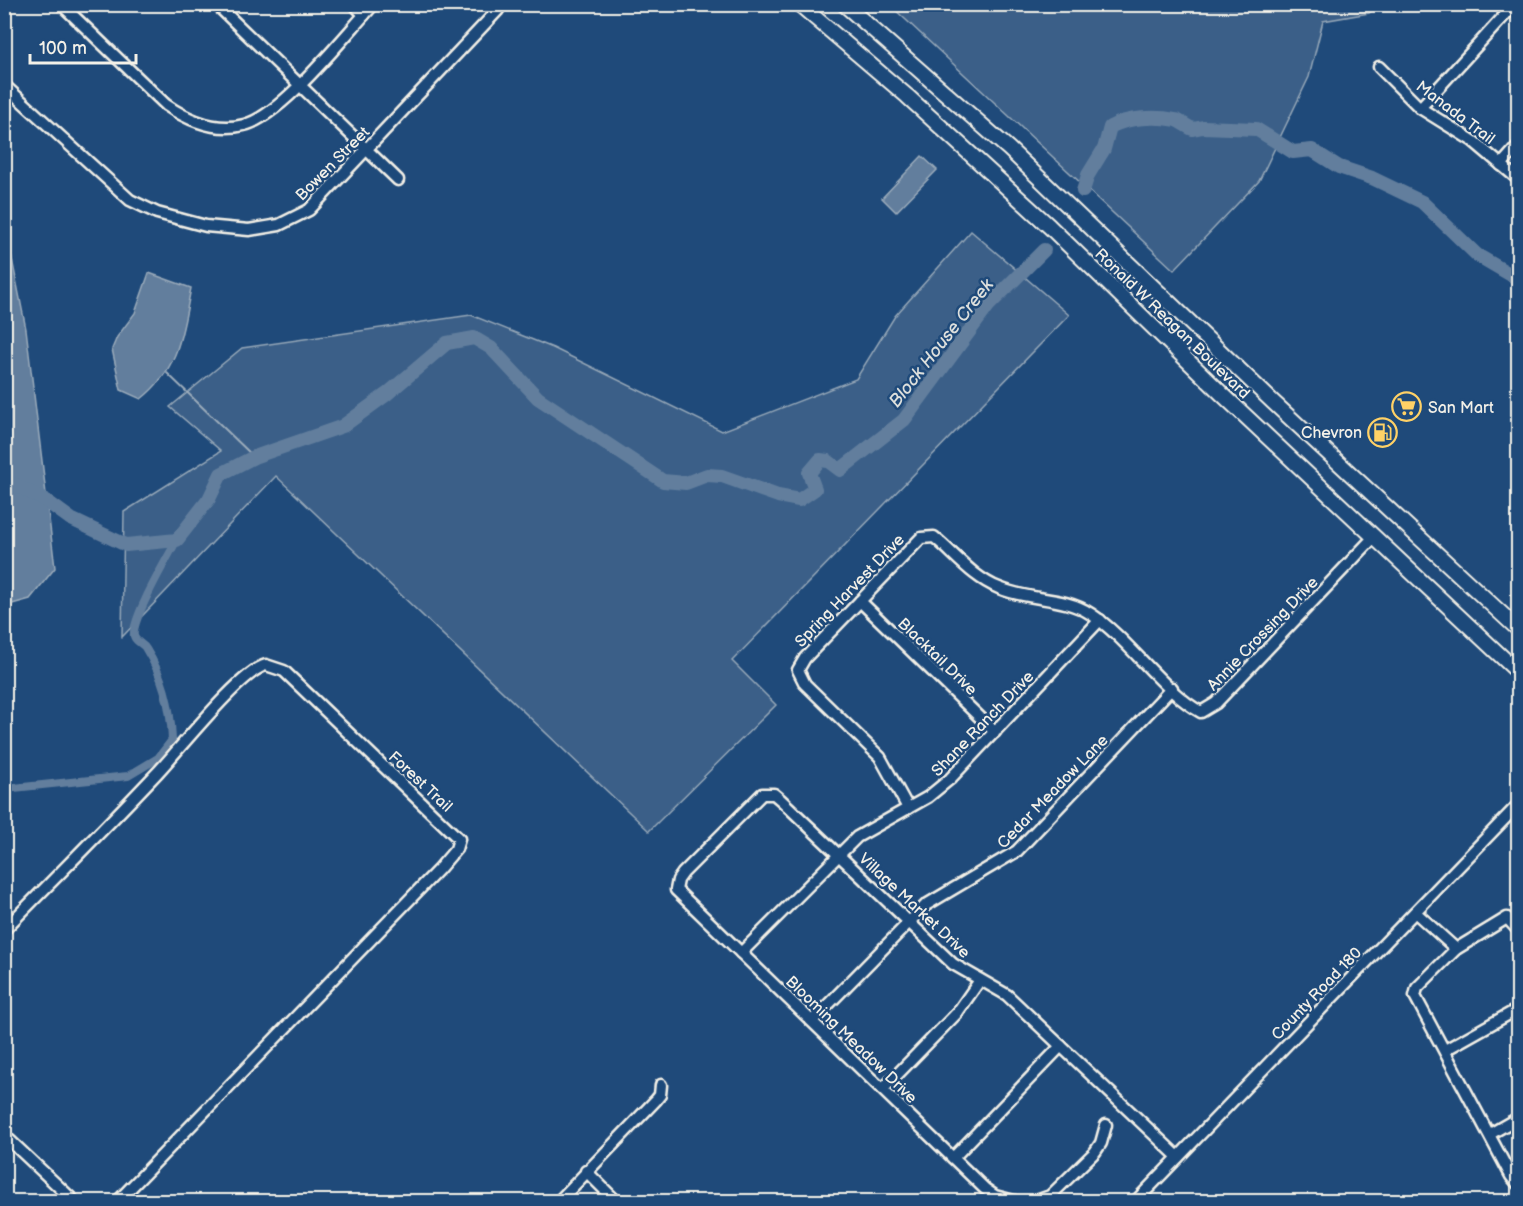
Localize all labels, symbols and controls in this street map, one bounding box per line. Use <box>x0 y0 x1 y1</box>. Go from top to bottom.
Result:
scale bar <box>30 27 136 65</box>
text: 100 m <box>39 38 87 59</box>
street label: Manada Trail <box>1412 77 1498 149</box>
street label: Bowen Street <box>292 123 374 205</box>
street label: Ronald W Reagan Boulevard <box>1090 245 1253 403</box>
water label: Block House Creek <box>885 274 999 412</box>
supermarket icon: San Mart <box>1391 391 1423 423</box>
place label: San Mart <box>1428 399 1494 418</box>
fuel station icon: Chevron <box>1367 416 1399 448</box>
place label: Chevron <box>1301 424 1362 443</box>
street label: Spring Harvest Drive <box>791 530 909 651</box>
street label: Annie Crossing Drive <box>1204 573 1323 695</box>
street label: Blacktail Drive <box>893 614 981 700</box>
street label: Shane Ranch Drive <box>928 667 1039 781</box>
street label: Cedar Meadow Lane <box>994 731 1113 853</box>
street label: Forest Trail <box>384 748 456 816</box>
street label: Village Market Drive <box>854 850 974 963</box>
street label: County Road 180 <box>1268 944 1366 1044</box>
street label: Blooming Meadow Drive <box>781 972 921 1108</box>

